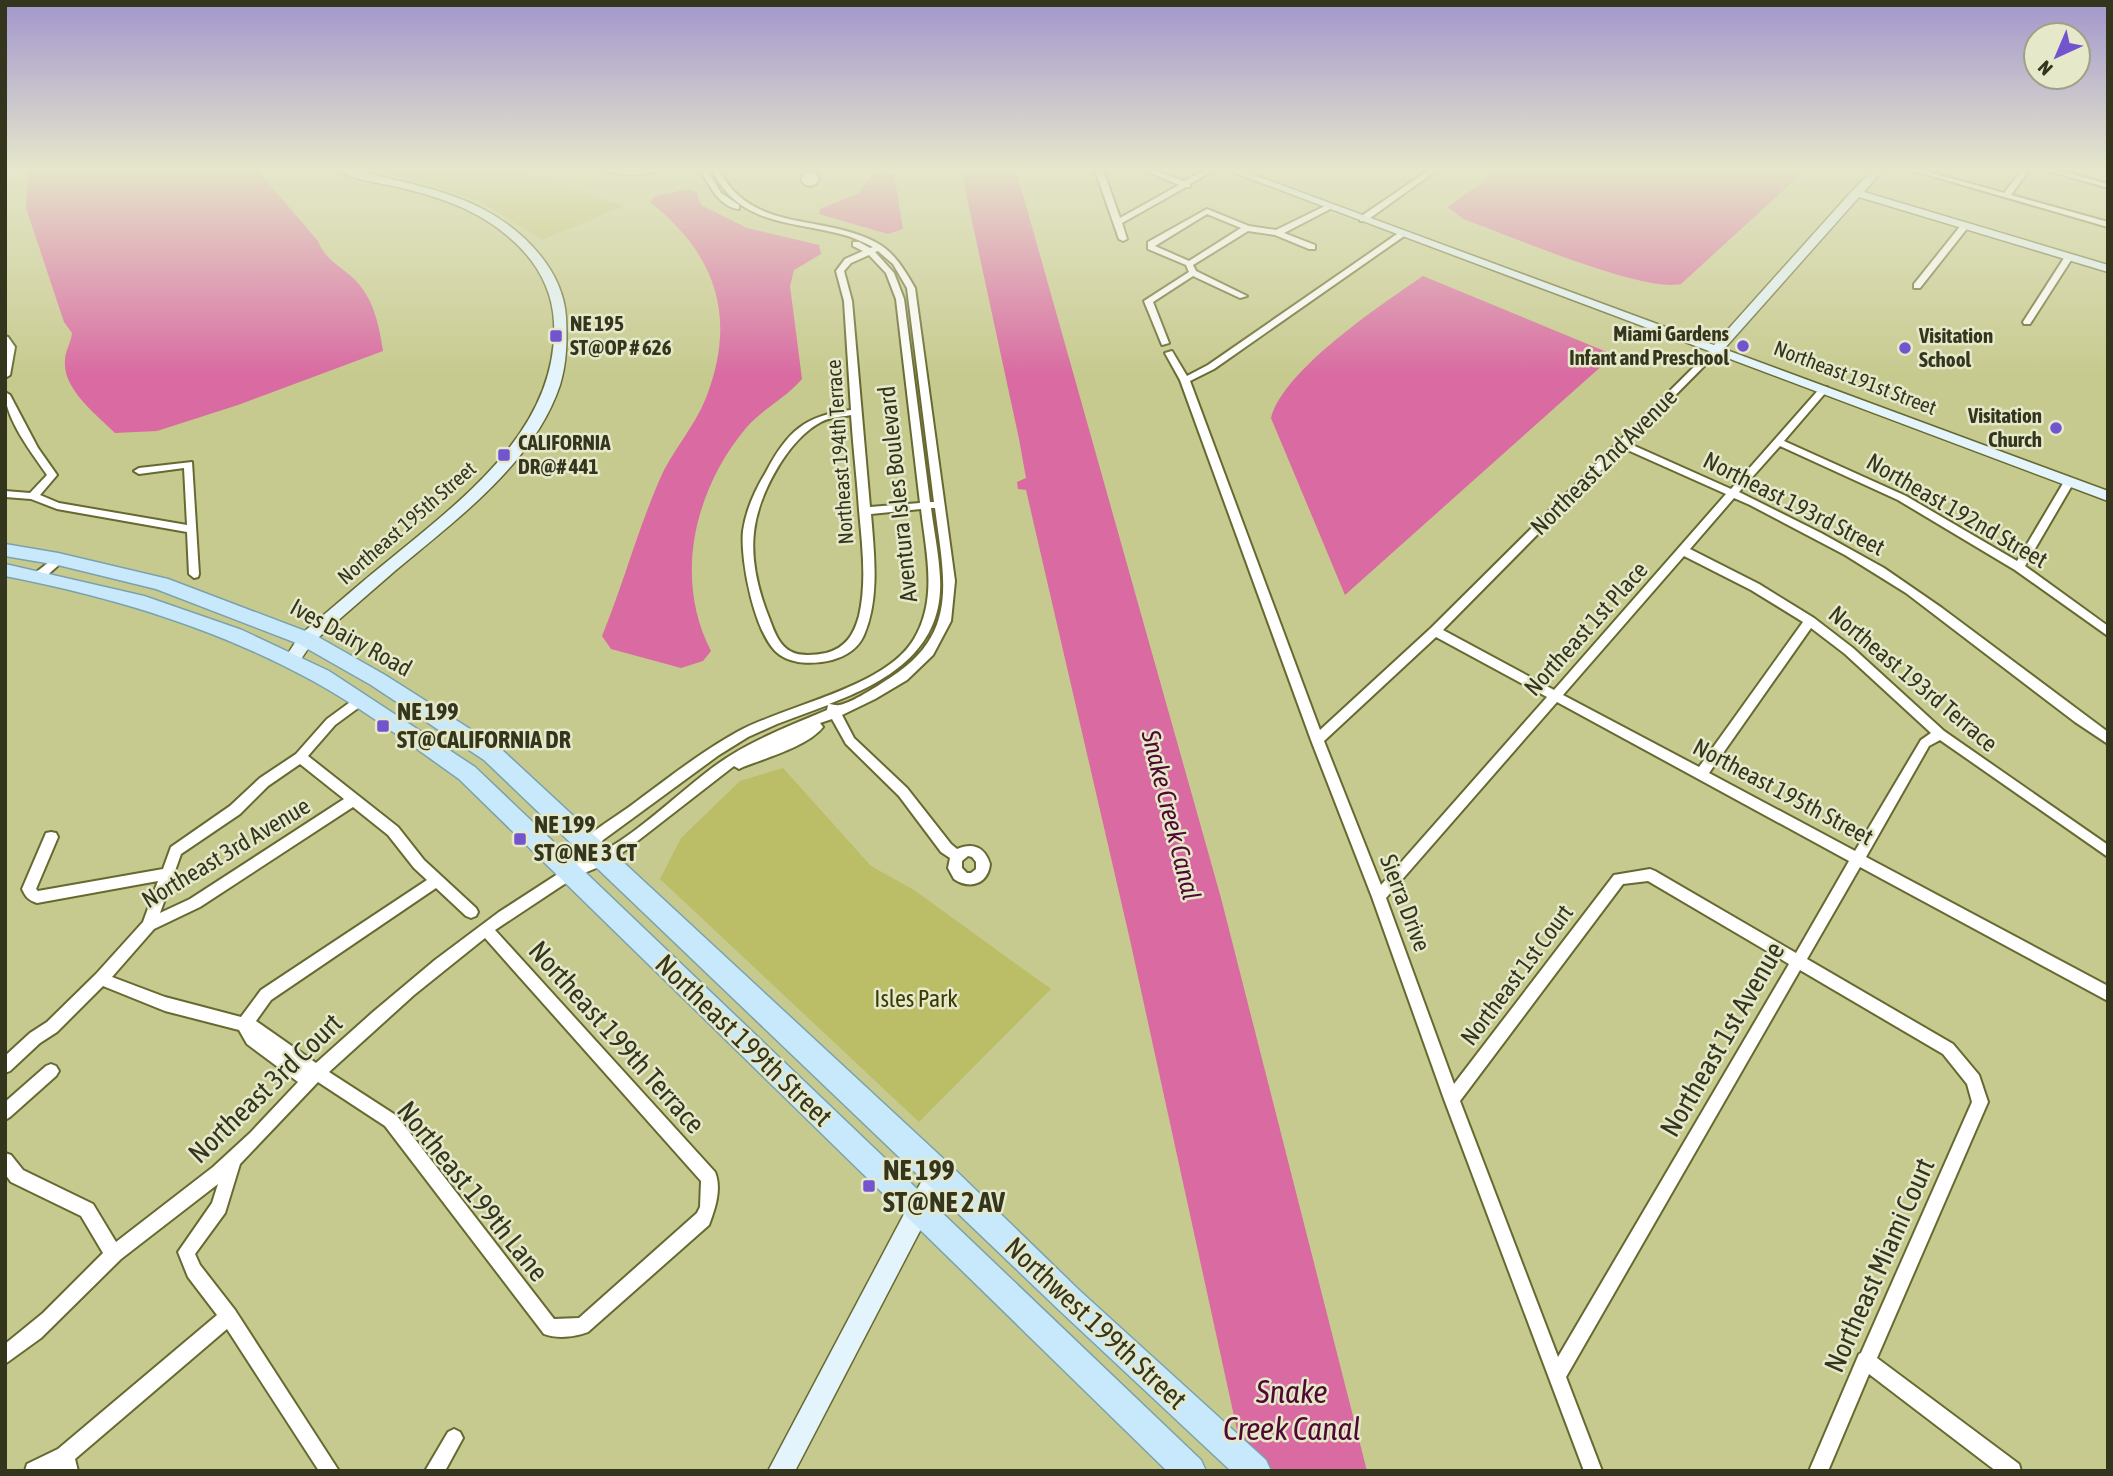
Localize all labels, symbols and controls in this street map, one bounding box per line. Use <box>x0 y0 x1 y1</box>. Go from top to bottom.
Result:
north arrow <box>2022 21 2092 91</box>
text: N <box>2034 56 2057 80</box>
place label: NE 195 ST@OP # 626 <box>570 311 672 359</box>
place label: Miami Gardens Infant and Preschool <box>1569 321 1730 369</box>
place label: Visitation School <box>1918 323 1993 371</box>
marker: NE 195 ST@OP # 626 <box>548 328 564 344</box>
street label: Northeast 191st Street <box>1771 335 1940 419</box>
marker: Miami Gardens Infant and Preschool <box>1735 338 1751 354</box>
marker: Visitation School <box>1897 340 1913 356</box>
street label: Northeast 194th Terrace <box>821 359 857 545</box>
street label: Northeast 2nd Avenue <box>1525 383 1682 540</box>
street label: Aventura Isles Boulevard <box>873 385 922 603</box>
place label: Visitation Church <box>1967 403 2042 451</box>
marker: Visitation Church <box>2048 420 2064 436</box>
place label: CALIFORNIA DR@# 441 <box>518 430 611 478</box>
street label: Northeast 193rd Street <box>1699 446 1889 561</box>
marker: CALIFORNIA DR@# 441 <box>496 447 512 463</box>
street label: Northeast 192nd Street <box>1862 448 2053 573</box>
street label: Northeast 195th Street <box>332 456 480 589</box>
street label: Northeast 1st Place <box>1519 556 1653 701</box>
street label: Ives Dairy Road <box>286 593 417 682</box>
street label: Northeast 193rd Terrace <box>1824 600 2003 757</box>
place label: NE 199 ST@CALIFORNIA DR <box>397 698 571 753</box>
marker: NE 199 ST@CALIFORNIA DR <box>375 718 391 734</box>
water label: Snake Creek Canal <box>1135 726 1207 903</box>
street label: Northeast 195th Street <box>1689 733 1878 850</box>
street label: Northeast 3rd Avenue <box>137 792 315 913</box>
place label: NE 199 ST@NE 3 CT <box>534 811 637 866</box>
marker: NE 199 ST@NE 3 CT <box>512 831 528 847</box>
street label: Sierra Drive <box>1375 851 1436 955</box>
street label: Northeast 1st Court <box>1455 899 1578 1050</box>
street label: Northeast 199th Terrace <box>522 934 712 1140</box>
street label: Northeast 1st Avenue <box>1653 936 1791 1142</box>
street label: Northeast 199th Street <box>649 947 839 1133</box>
park label: Isles Park <box>874 985 958 1012</box>
street label: Northeast 3rd Court <box>182 1007 348 1169</box>
street label: Northeast 199th Lane <box>391 1095 555 1287</box>
street label: Northeast Miami Court <box>1817 1153 1941 1377</box>
place label: NE 199 ST@NE 2 AV <box>883 1154 1005 1218</box>
marker: NE 199 ST@NE 2 AV <box>861 1178 877 1194</box>
street label: Northwest 199th Street <box>999 1231 1193 1415</box>
water label: Snake Creek Canal <box>1223 1373 1361 1447</box>

